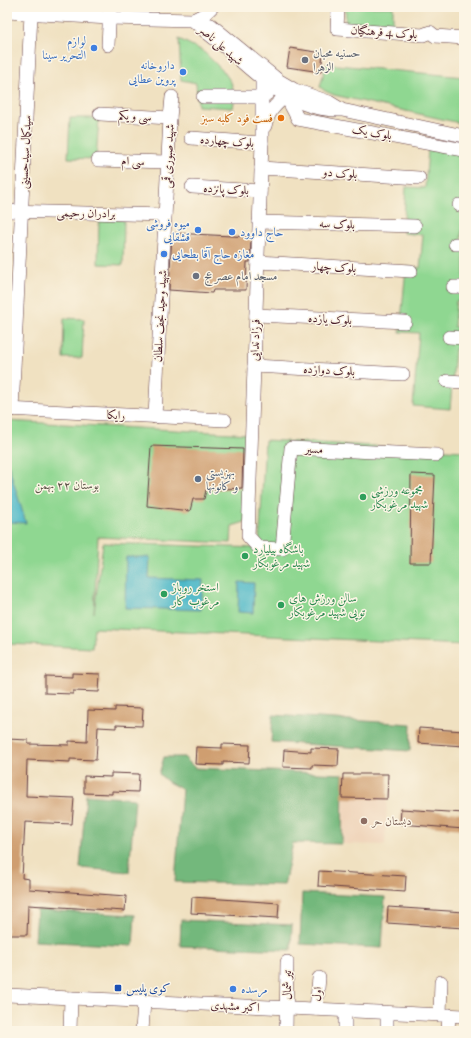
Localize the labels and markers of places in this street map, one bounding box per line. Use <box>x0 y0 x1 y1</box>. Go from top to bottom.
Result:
place label: لوازم التحریر سینا <box>42 34 86 63</box>
marker: لوازم التحریر سینا <box>89 43 99 53</box>
place label: حسنیه محبان الزهرا <box>313 46 361 75</box>
marker: حسنیه محبان الزهرا <box>300 55 310 65</box>
place label: داروخانه پروین عطایی <box>129 58 177 87</box>
marker: داروخانه پروین عطایی <box>178 67 188 77</box>
place label: فست فود کلبه سبز <box>199 111 273 126</box>
marker: فست فود کلبه سبز <box>276 113 286 123</box>
place label: میوه فروشی قشقایی <box>146 216 190 245</box>
marker: میوه فروشی قشقایی <box>193 225 203 235</box>
place label: حاج داوود <box>240 225 284 243</box>
marker: حاج داوود <box>227 227 237 237</box>
place label: مغازه حاج آقا بطحایی <box>172 246 254 265</box>
marker: مغازه حاج آقا بطحایی <box>159 249 169 259</box>
place label: مسجد امام عصر عج <box>204 269 277 287</box>
marker: مسجد امام عصر عج <box>191 271 201 281</box>
place label: بهزیستی و کانونها <box>206 465 238 494</box>
marker: بهزیستی و کانونها <box>193 474 203 484</box>
place label: مجموعه ورزشی شهید مرغوبکار <box>370 483 428 513</box>
marker: مجموعه ورزشی شهید مرغوبکار <box>358 492 368 502</box>
place label: باشگاه بیلیارد شهید مرغوبکار <box>252 541 310 572</box>
marker: باشگاه بیلیارد شهید مرغوبکار <box>240 551 250 561</box>
place label: استخر روباز مرغوب کار <box>171 580 219 610</box>
marker: استخر روباز مرغوب کار <box>159 589 169 599</box>
place label: سالن ورزش های توپی شهید مرغوبکار <box>288 591 366 621</box>
marker: سالن ورزش های توپی شهید مرغوبکار <box>276 600 286 610</box>
place label: دبستان حر <box>370 814 412 828</box>
marker: دبستان حر <box>359 816 369 826</box>
place label: کوی پلیس <box>126 981 170 997</box>
place label: مرسده <box>241 982 268 998</box>
marker: کوی پلیس <box>113 983 123 993</box>
marker: مرسده <box>228 984 238 994</box>

